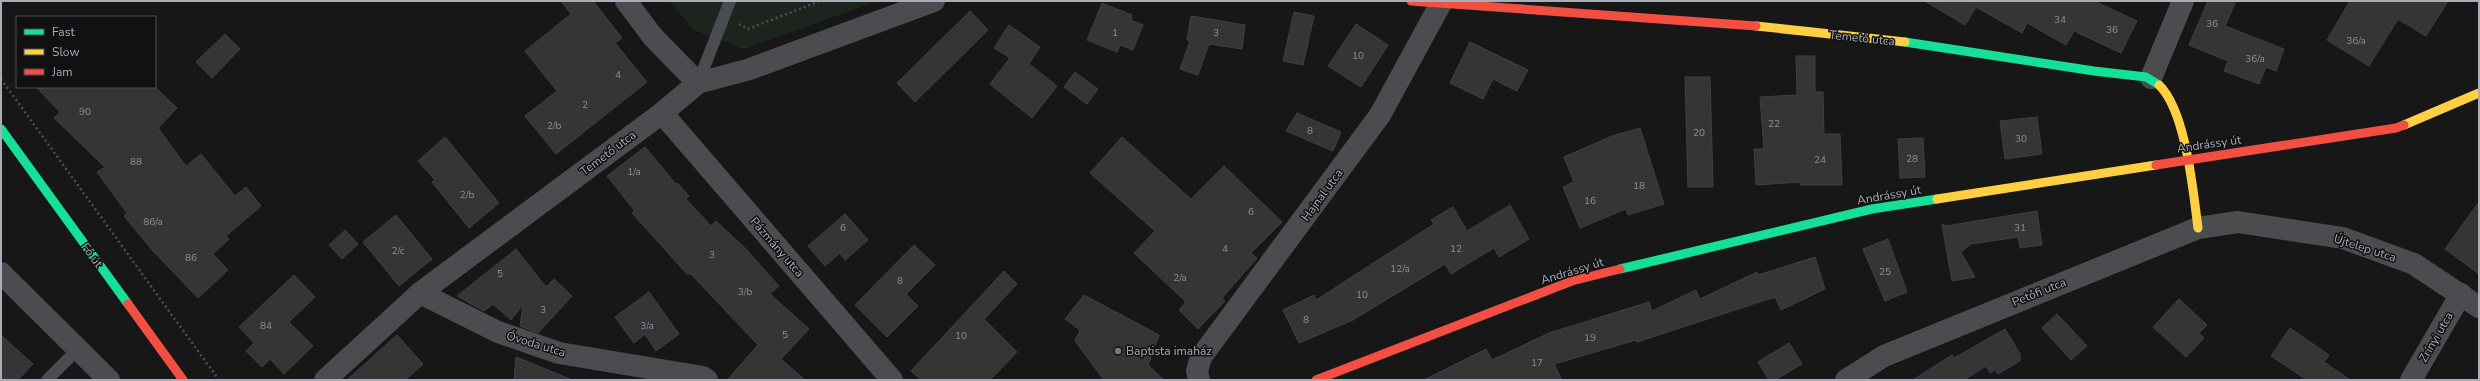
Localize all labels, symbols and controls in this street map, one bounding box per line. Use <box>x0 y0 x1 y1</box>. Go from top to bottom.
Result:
house number: 34 <box>2054 13 2066 27</box>
legend <box>16 16 156 88</box>
house number: 36 <box>2206 17 2218 31</box>
house number: 36 <box>2106 23 2118 37</box>
text: Fast <box>52 24 75 40</box>
house number: 1 <box>1112 26 1118 40</box>
house number: 3 <box>1213 26 1219 40</box>
street label: Temető utca <box>1828 27 1896 49</box>
house number: 36/a <box>2346 34 2366 48</box>
text: Slow <box>52 44 80 60</box>
house number: 10 <box>1352 49 1364 63</box>
house number: 36/a <box>2245 52 2265 66</box>
text: Jam <box>51 64 73 80</box>
house number: 4 <box>615 68 621 82</box>
house number: 2 <box>582 98 588 112</box>
house number: 90 <box>79 105 91 119</box>
house number: 22 <box>1768 117 1780 131</box>
house number: 2/b <box>547 119 561 133</box>
house number: 8 <box>1307 124 1313 138</box>
house number: 20 <box>1693 126 1705 140</box>
street label: Temető utca <box>577 127 639 179</box>
street label: Andrássy út <box>2176 131 2243 156</box>
house number: 30 <box>2015 132 2027 146</box>
house number: 28 <box>1906 152 1918 166</box>
house number: 24 <box>1814 153 1826 167</box>
house number: 88 <box>130 155 142 169</box>
house number: 1/a <box>627 165 641 179</box>
street label: Hajnal utca <box>1298 166 1346 224</box>
house number: 18 <box>1633 179 1645 193</box>
street label: Andrássy út <box>1856 181 1923 209</box>
house number: 2/b <box>460 188 474 202</box>
house number: 16 <box>1584 194 1596 208</box>
house number: 6 <box>1248 205 1254 219</box>
street label: Pázmány utca <box>746 214 808 280</box>
house number: 86/a <box>143 215 163 229</box>
house number: 6 <box>840 221 846 235</box>
house number: 31 <box>2014 221 2026 235</box>
street label: Újtelep utca <box>2332 230 2398 266</box>
street label: Fő út <box>78 239 107 271</box>
house number: 4 <box>1222 242 1228 256</box>
house number: 12 <box>1450 242 1462 256</box>
house number: 2/c <box>392 244 405 258</box>
house number: 3 <box>709 248 715 262</box>
house number: 86 <box>185 251 197 265</box>
street label: Andrássy út <box>1539 254 1606 288</box>
house number: 12/a <box>1390 262 1410 276</box>
house number: 25 <box>1879 265 1891 279</box>
house number: 5 <box>497 267 503 281</box>
house number: 2/a <box>1173 271 1187 285</box>
house number: 8 <box>897 274 903 288</box>
street label: Petőfi utca <box>2010 274 2068 310</box>
house number: 3/b <box>738 285 752 299</box>
house number: 10 <box>1356 288 1368 302</box>
house number: 3 <box>540 303 546 317</box>
street label: Zrínyi utca <box>2415 309 2457 365</box>
house number: 8 <box>1303 313 1309 327</box>
house number: 84 <box>260 319 272 333</box>
house number: 3/a <box>640 319 654 333</box>
street label: Óvoda utca <box>504 327 568 361</box>
house number: 5 <box>782 328 788 342</box>
house number: 10 <box>955 329 967 343</box>
house number: 19 <box>1584 331 1596 345</box>
place label: Baptista imaház <box>1126 343 1212 359</box>
marker: Baptista imaház <box>1113 346 1123 356</box>
house number: 17 <box>1531 356 1543 370</box>

